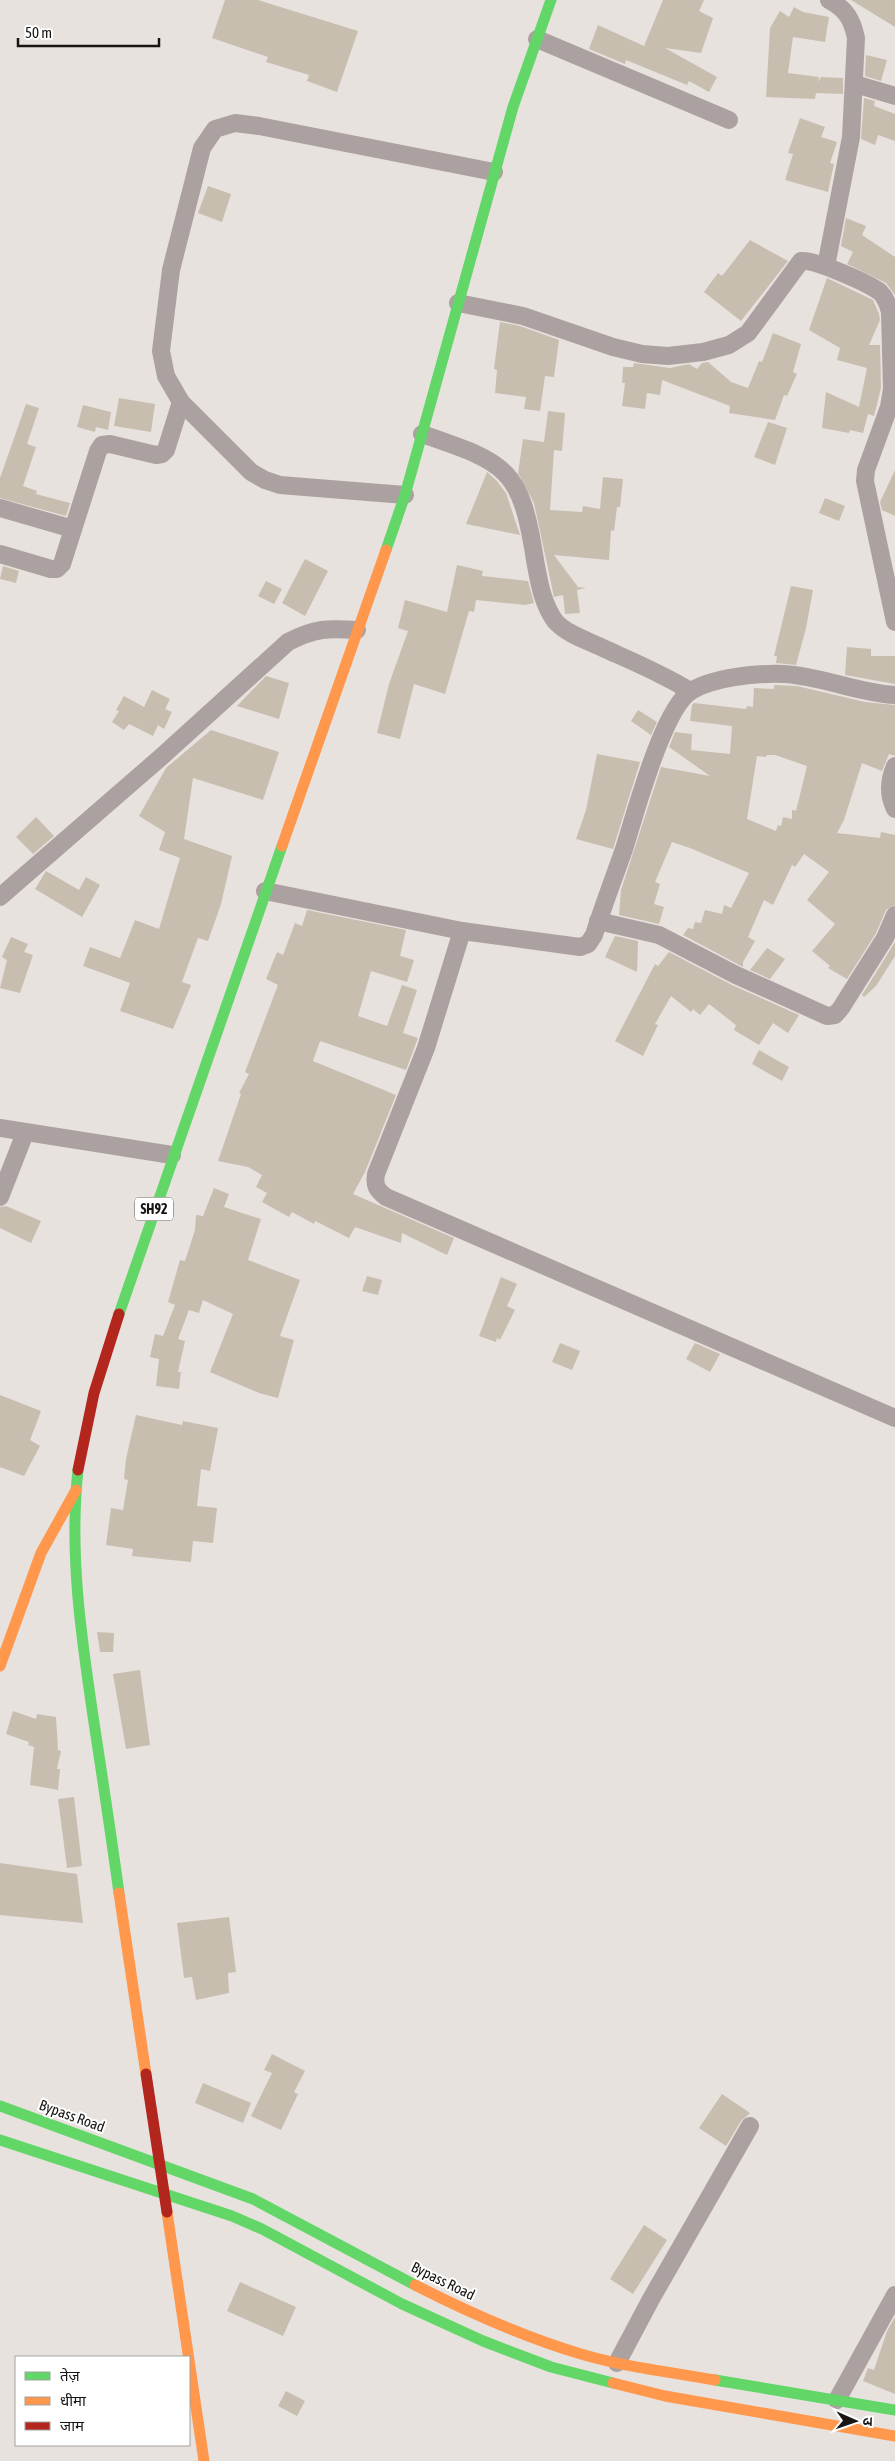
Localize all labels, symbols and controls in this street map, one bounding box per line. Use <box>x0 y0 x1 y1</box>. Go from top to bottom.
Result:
scale bar <box>18 15 159 47</box>
text: 50 m <box>25 24 52 41</box>
road number: SH92 <box>135 1198 173 1220</box>
street label: Bypass Road <box>37 2096 107 2135</box>
street label: Bypass Road <box>409 2258 478 2303</box>
legend <box>15 2356 190 2446</box>
text: तेज़ <box>60 2367 81 2384</box>
text: धीमा <box>60 2392 87 2409</box>
north arrow <box>830 2396 880 2446</box>
text: जाम <box>60 2417 85 2434</box>
text: उ <box>860 2417 876 2427</box>

